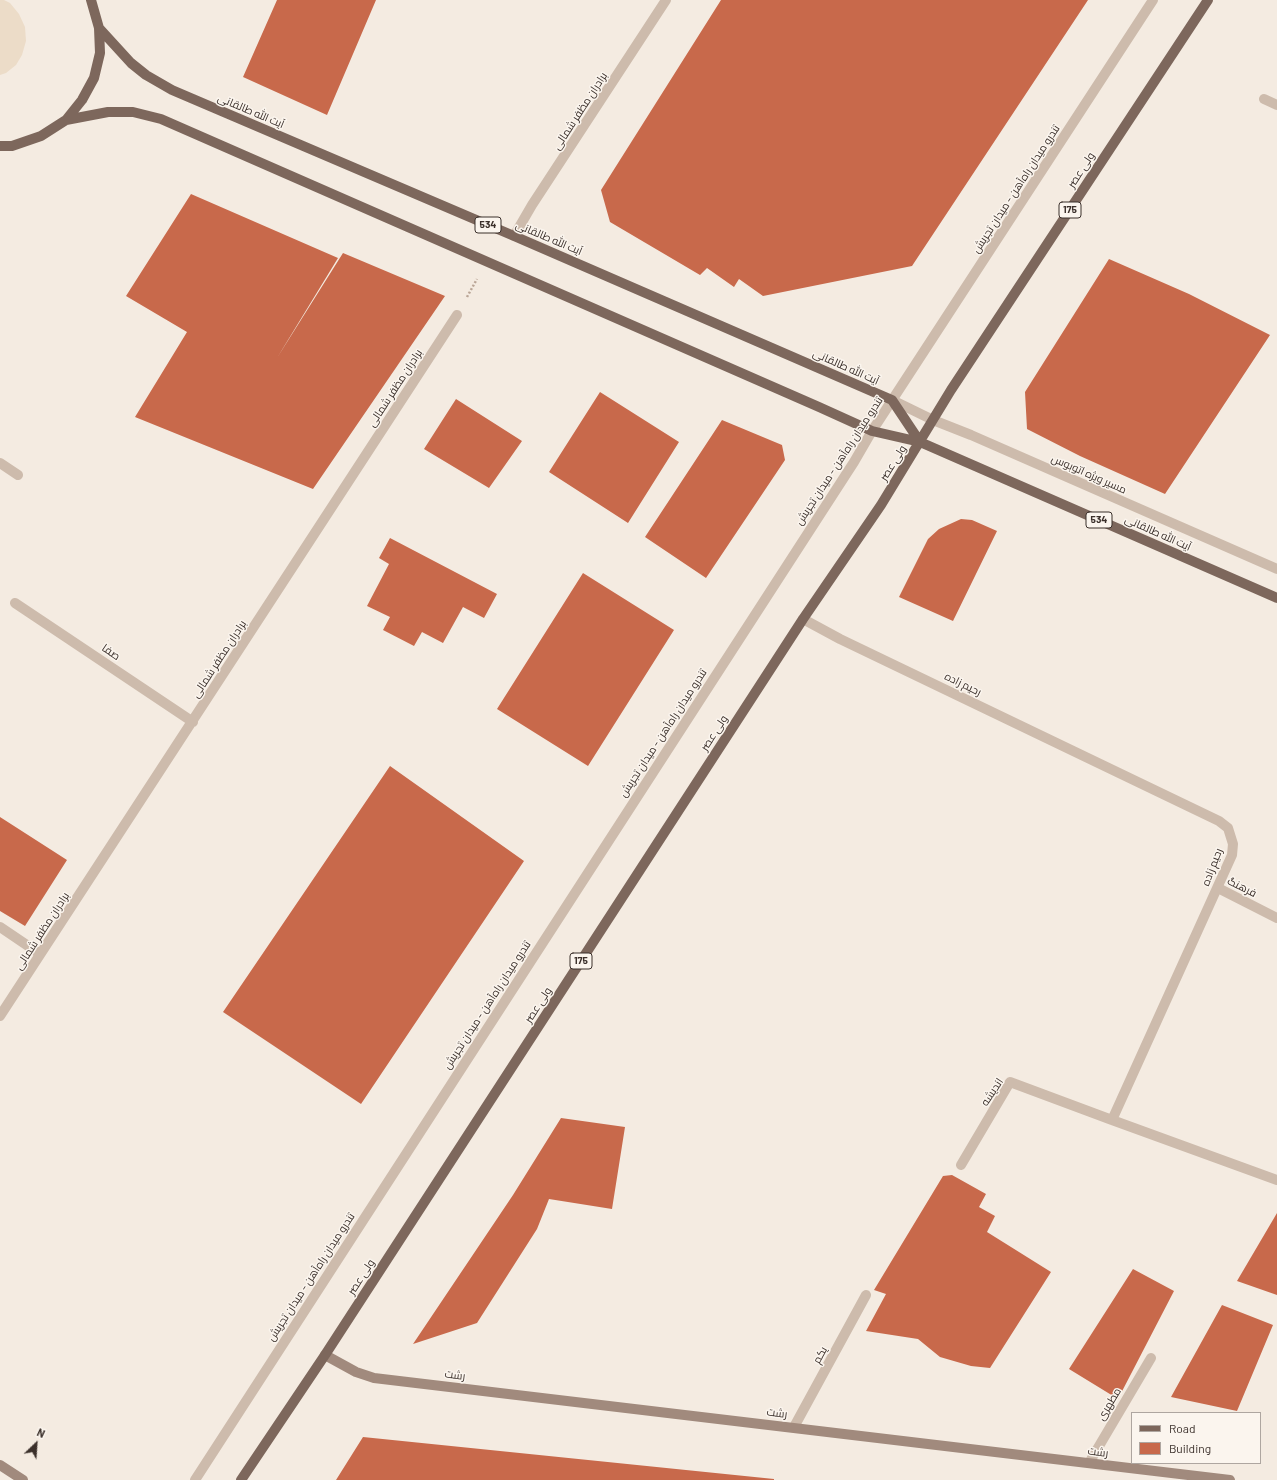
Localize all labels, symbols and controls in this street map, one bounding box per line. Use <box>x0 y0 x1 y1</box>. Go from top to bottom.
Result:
street label: برادران مظفر شمالی <box>550 70 610 152</box>
street label: آیت الله طالقانی <box>216 91 286 131</box>
street label: تندرو میدان راه‌آهن - میدان تجریش <box>970 122 1062 256</box>
street label: ولی عصر <box>1065 150 1097 190</box>
road number: 175 <box>1059 202 1081 218</box>
road number: 534 <box>475 217 501 233</box>
street label: آیت الله طالقانی <box>514 218 584 258</box>
street label: آیت الله طالقانی <box>811 346 881 388</box>
street label: برادران مظفر شمالی <box>365 347 425 429</box>
street label: تندرو میدان راه‌آهن - میدان تجریش <box>793 394 885 528</box>
street label: ولی عصر <box>877 443 909 483</box>
street label: مسیر ویژه اتوبوس <box>1049 452 1129 496</box>
road number: 534 <box>1086 512 1112 528</box>
street label: آیت الله طالقانی <box>1123 512 1193 554</box>
street label: برادران مظفر شمالی <box>189 618 249 700</box>
street label: صفا <box>99 641 123 663</box>
street label: تندرو میدان راه‌آهن - میدان تجریش <box>617 666 709 800</box>
street label: رحیم زاده <box>942 669 984 699</box>
street label: ولی عصر <box>698 713 730 753</box>
street label: رحیم زاده <box>1199 846 1225 888</box>
street label: فرهنگ <box>1225 874 1259 900</box>
street label: برادران مظفر شمالی <box>12 890 72 972</box>
street label: تندرو میدان راه‌آهن - میدان تجریش <box>441 938 533 1072</box>
road number: 175 <box>570 953 592 969</box>
street label: ولی عصر <box>522 985 554 1025</box>
street label: اندیشه <box>978 1076 1006 1108</box>
street label: تندرو میدان راه‌آهن - میدان تجریش <box>265 1210 357 1344</box>
street label: ولی عصر <box>345 1257 377 1297</box>
street label: یکم <box>810 1344 830 1366</box>
street label: رشت <box>444 1367 466 1383</box>
street label: مطهری <box>1094 1385 1124 1423</box>
street label: رشت <box>766 1405 788 1421</box>
legend <box>1131 1412 1261 1464</box>
text: Road <box>1169 1421 1196 1435</box>
north arrow <box>16 1424 56 1464</box>
text: N <box>35 1425 47 1440</box>
text: Building <box>1169 1441 1211 1455</box>
street label: رشت <box>1087 1444 1109 1460</box>

